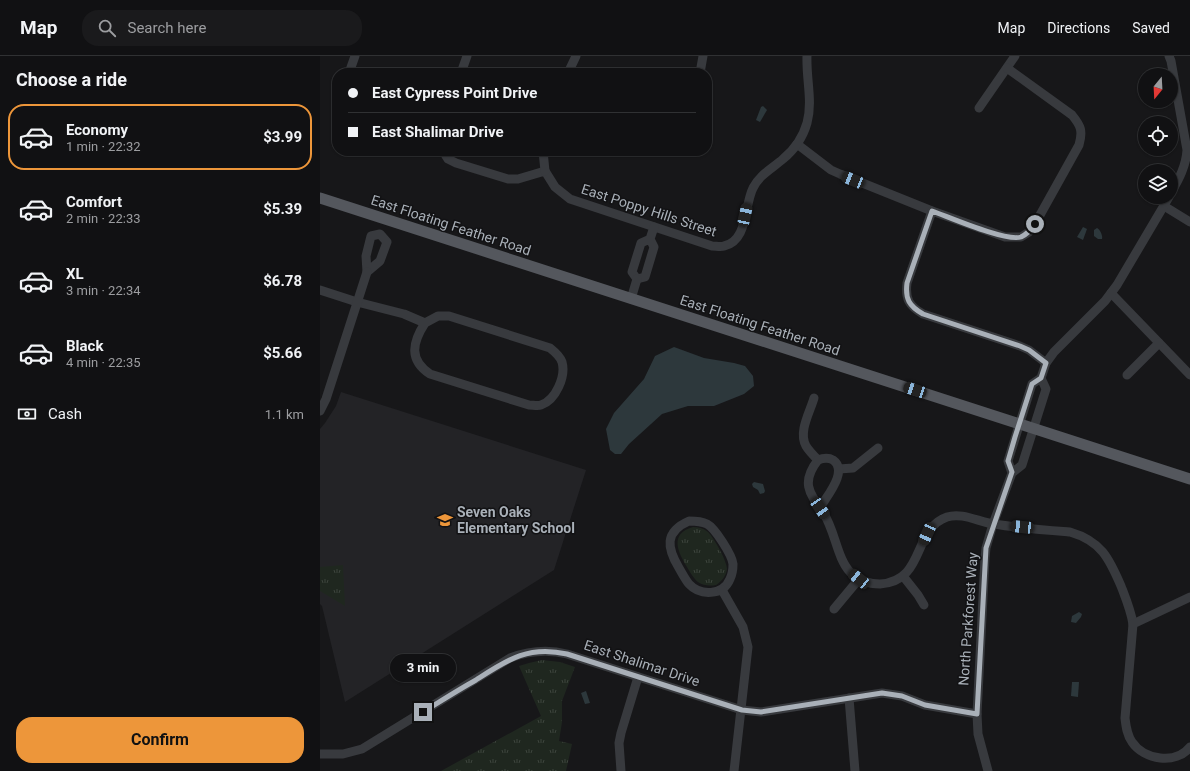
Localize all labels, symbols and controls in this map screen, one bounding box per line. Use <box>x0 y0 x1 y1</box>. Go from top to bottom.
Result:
search box <box>82 10 362 46</box>
text: Map <box>20 16 58 39</box>
icon: search <box>96 17 118 39</box>
text: Search here <box>128 19 206 37</box>
text: Map <box>998 20 1025 36</box>
text: Directions <box>1047 20 1110 36</box>
text: Saved <box>1132 20 1170 36</box>
north arrow <box>1138 68 1178 108</box>
map controls <box>1138 68 1178 204</box>
text: Choose a ride <box>16 69 127 90</box>
text: East Cypress Point Drive <box>372 84 537 102</box>
button: locate <box>1138 116 1178 156</box>
icon: car <box>18 119 54 155</box>
text: Economy <box>66 121 128 139</box>
text: East Shalimar Drive <box>372 123 504 141</box>
text: $3.99 <box>263 128 302 146</box>
text: 1 min · 22:32 <box>66 139 141 154</box>
button: layers <box>1138 164 1178 204</box>
car <box>840 170 866 190</box>
street label: East Poppy Hills Street <box>579 181 719 240</box>
icon: car <box>18 191 54 227</box>
street label: East Floating Feather Road <box>369 192 533 258</box>
text: Comfort <box>66 193 122 211</box>
text: $5.39 <box>263 200 302 218</box>
car <box>737 202 753 228</box>
text: 2 min · 22:33 <box>66 211 141 226</box>
route start <box>1026 215 1044 233</box>
icon: car <box>18 263 54 299</box>
text: XL <box>66 265 84 283</box>
text: $6.78 <box>263 272 302 290</box>
text: 3 min · 22:34 <box>66 283 141 298</box>
street label: East Floating Feather Road <box>678 292 842 358</box>
icon: car <box>18 335 54 371</box>
text: Black <box>66 337 103 355</box>
text: $5.66 <box>263 344 302 362</box>
text: 4 min · 22:35 <box>66 355 141 370</box>
car <box>902 381 928 399</box>
icon: cash <box>16 403 38 425</box>
text: Cash <box>48 405 82 423</box>
text: 1.1 km <box>265 407 304 422</box>
car <box>808 495 832 521</box>
place label: Seven Oaks Elementary School <box>457 504 575 536</box>
school or university icon: Seven Oaks Elementary School <box>436 511 454 529</box>
car <box>1009 520 1035 534</box>
car <box>917 521 937 547</box>
street label: North Parkforest Way <box>955 551 981 686</box>
car <box>846 567 872 591</box>
street label: East Shalimar Drive <box>582 637 702 689</box>
callout: 3 min <box>390 654 456 682</box>
text: 3 min <box>407 660 439 675</box>
route end <box>414 703 432 721</box>
button: Confirm <box>16 717 304 763</box>

